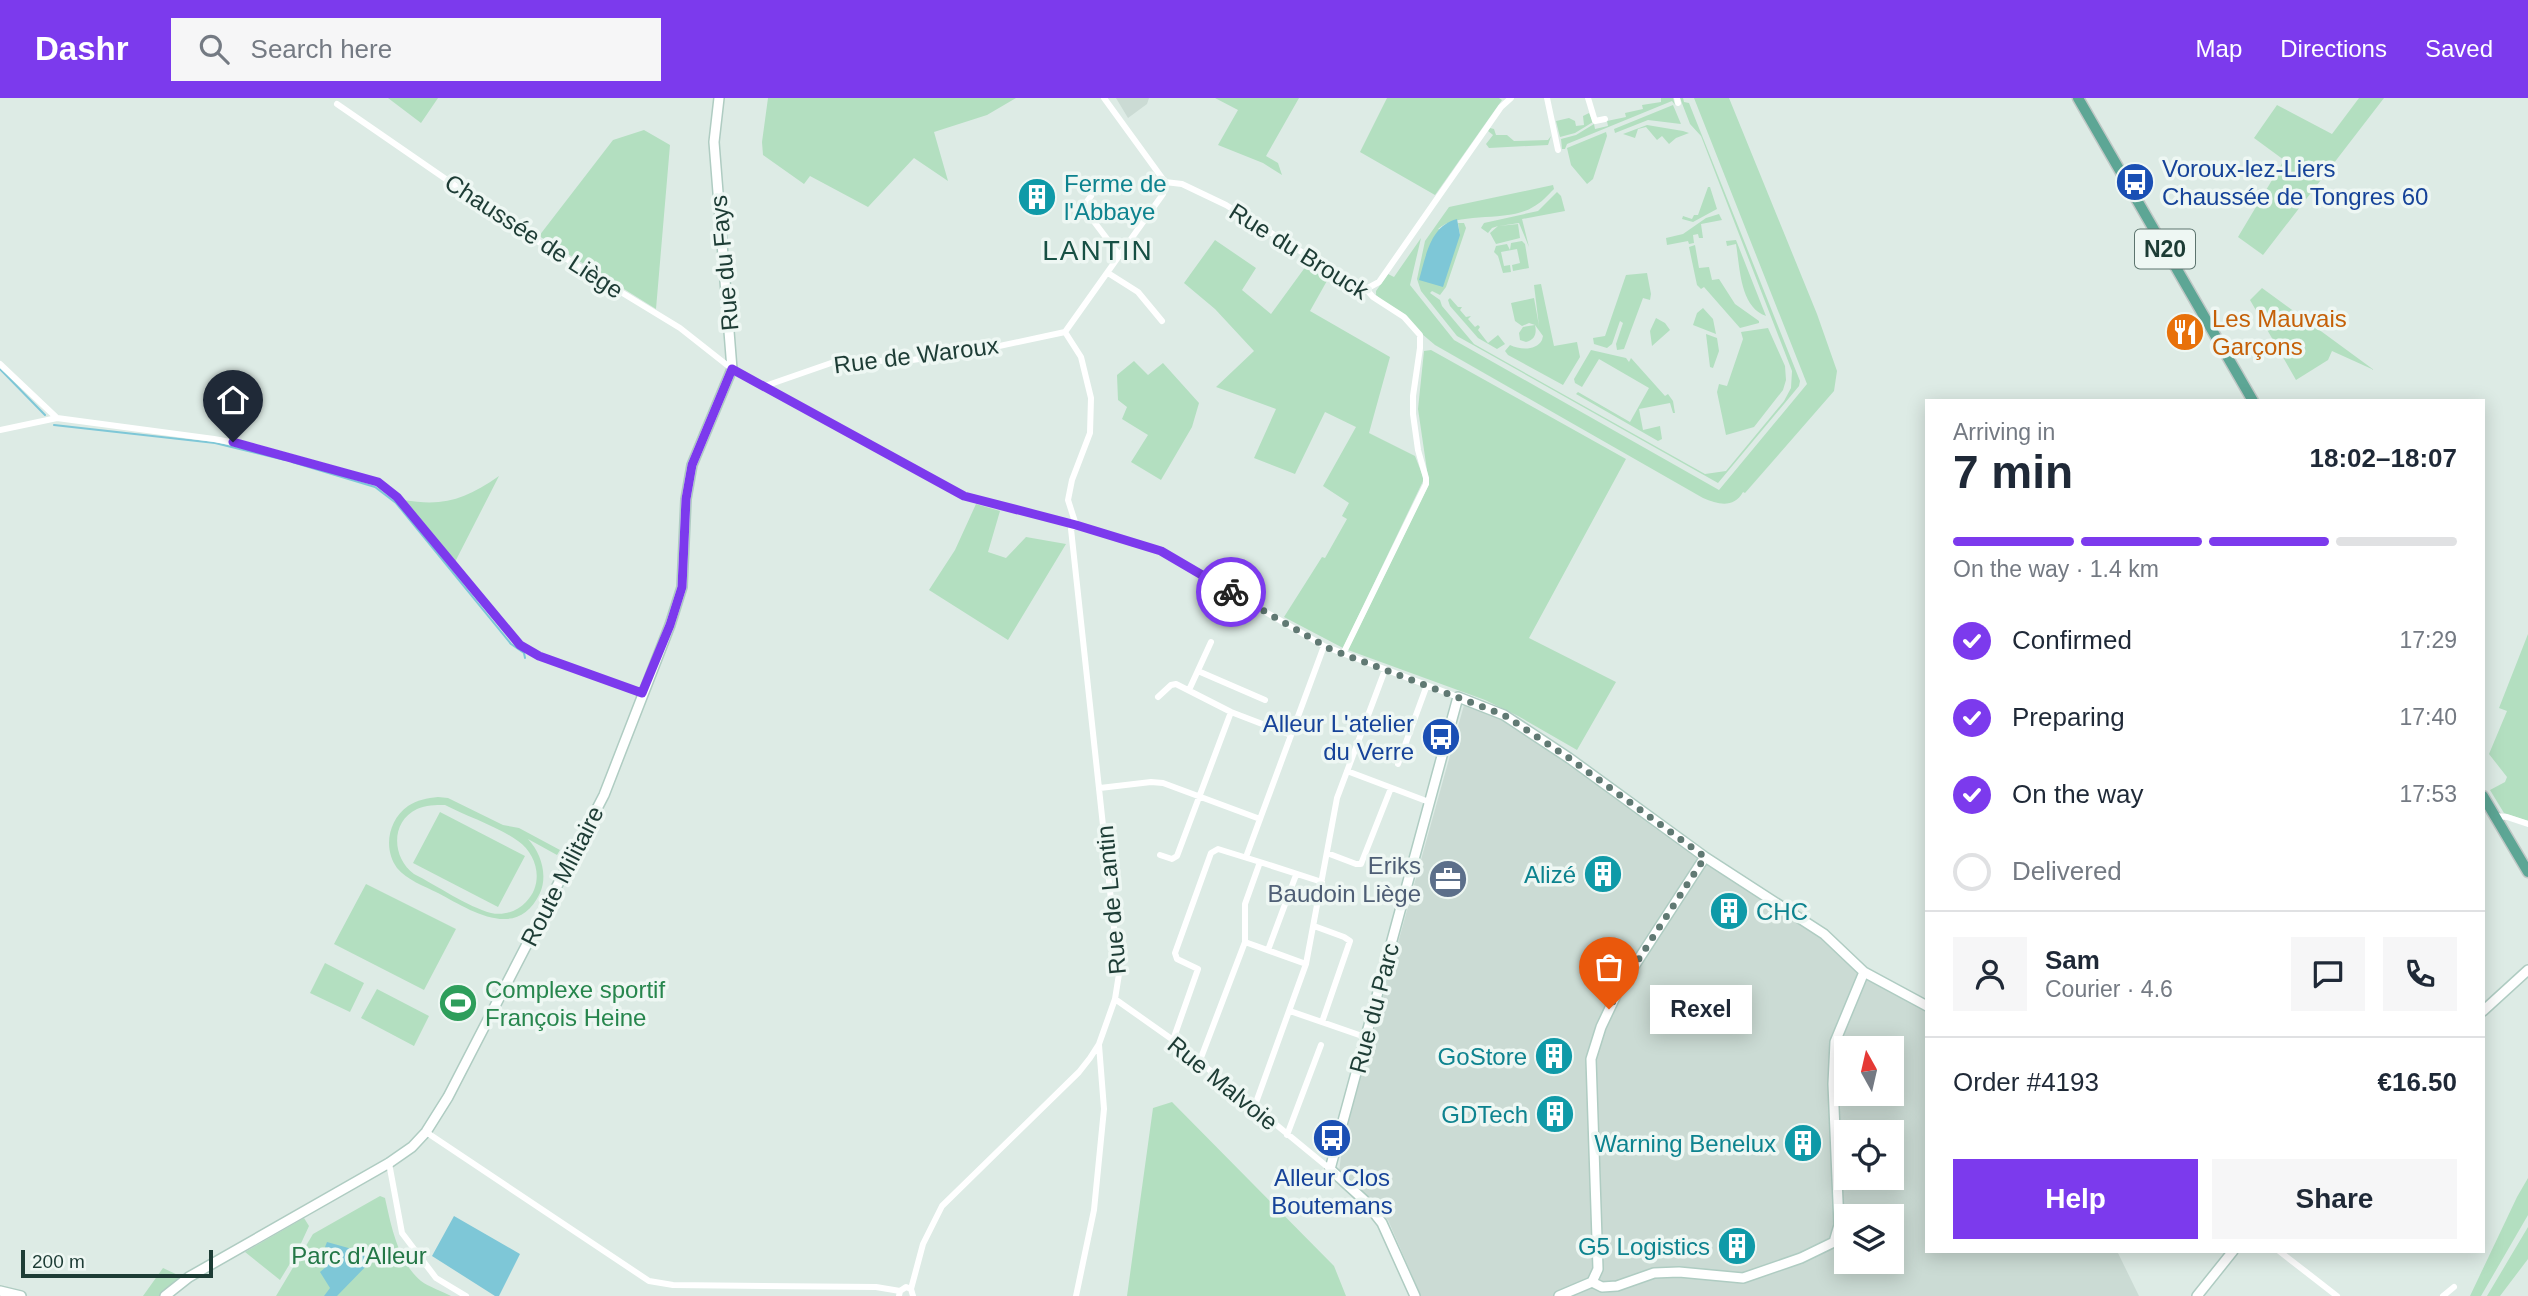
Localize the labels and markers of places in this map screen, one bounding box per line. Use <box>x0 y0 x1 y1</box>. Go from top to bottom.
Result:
place label: Voroux-lez-Liers Chaussée de Tongres 60 <box>2162 155 2428 210</box>
bus stop icon: Voroux-lez-Liers Chaussée de Tongres 60 <box>2114 161 2156 203</box>
place label: Ferme de l'Abbaye <box>1064 170 1167 225</box>
building icon: Ferme de l'Abbaye <box>1016 176 1058 218</box>
place label: Les Mauvais Garçons <box>2212 305 2347 360</box>
restaurant icon: Les Mauvais Garçons <box>2164 311 2206 353</box>
pin <box>203 370 263 442</box>
place label: Alleur L'atelier du Verre <box>1263 710 1414 765</box>
bus stop icon: Alleur L'atelier du Verre <box>1420 716 1462 758</box>
place label: Eriks Baudoin Liège <box>1268 852 1421 907</box>
building icon: Alizé <box>1582 853 1624 895</box>
office icon: Eriks Baudoin Liège <box>1427 858 1469 900</box>
place label: Alizé <box>1524 861 1576 888</box>
building icon: CHC <box>1708 890 1750 932</box>
place label: CHC <box>1756 898 1808 925</box>
pin <box>1579 937 1639 1009</box>
place label: Complexe sportif François Heine <box>485 976 665 1031</box>
sports icon: Complexe sportif François Heine <box>437 982 479 1024</box>
callout: Rexel <box>1651 984 1752 1034</box>
building icon: GoStore <box>1533 1035 1575 1077</box>
place label: GoStore <box>1438 1043 1527 1070</box>
building icon: GDTech <box>1534 1093 1576 1135</box>
place label: GDTech <box>1441 1101 1528 1128</box>
bus stop icon: Alleur Clos Boutemans <box>1311 1117 1353 1159</box>
building icon: Warning Benelux <box>1782 1122 1824 1164</box>
place label: Warning Benelux <box>1594 1130 1776 1157</box>
place label: Alleur Clos Boutemans <box>1271 1164 1393 1219</box>
building icon: G5 Logistics <box>1716 1225 1758 1267</box>
place label: G5 Logistics <box>1578 1233 1710 1260</box>

